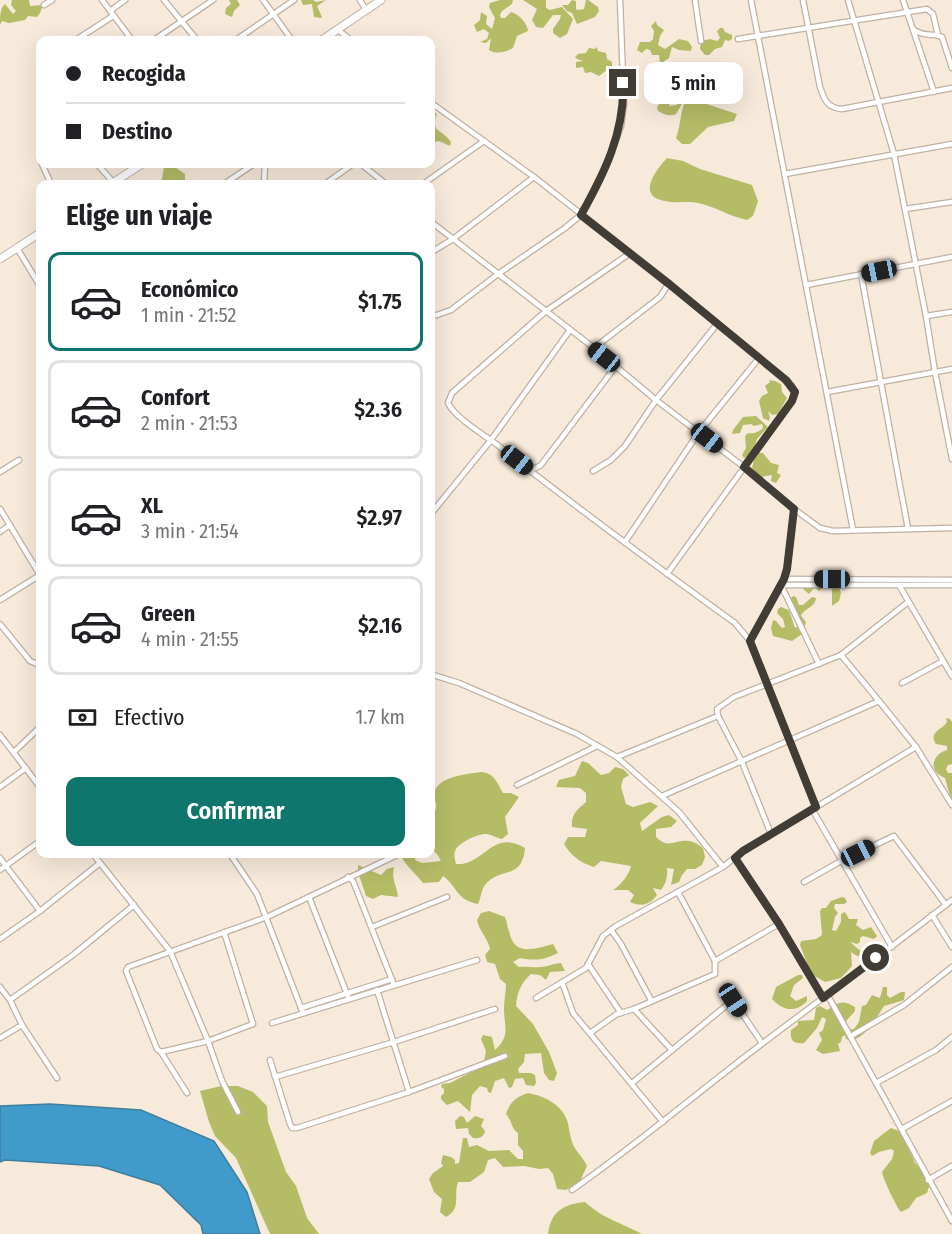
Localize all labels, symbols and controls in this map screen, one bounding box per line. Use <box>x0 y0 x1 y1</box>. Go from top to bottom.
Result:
text: Recogida <box>102 60 186 87</box>
callout: 5 min <box>644 62 743 104</box>
route end <box>609 69 636 96</box>
text: 5 min <box>671 71 716 95</box>
text: Destino <box>102 118 173 145</box>
text: Elige un viaje <box>66 200 212 232</box>
car <box>860 259 898 283</box>
icon: car <box>69 275 123 329</box>
text: Económico <box>141 276 239 303</box>
text: $1.75 <box>358 288 402 315</box>
text: 1 min · 21:52 <box>141 303 236 327</box>
car <box>584 339 624 375</box>
icon: car <box>69 383 123 437</box>
text: Confort <box>141 384 210 411</box>
text: $2.36 <box>354 396 402 423</box>
text: 2 min · 21:53 <box>141 411 238 435</box>
car <box>687 420 727 456</box>
car <box>497 442 537 478</box>
icon: car <box>69 491 123 545</box>
text: XL <box>141 492 163 519</box>
text: $2.97 <box>357 504 402 531</box>
text: 3 min · 21:54 <box>141 519 239 543</box>
car <box>814 570 850 588</box>
icon: car <box>69 599 123 653</box>
text: Green <box>141 600 195 627</box>
text: $2.16 <box>358 612 402 639</box>
text: 4 min · 21:55 <box>141 627 239 651</box>
icon: cash <box>66 701 99 734</box>
text: Efectivo <box>114 704 185 731</box>
text: 1.7 km <box>355 705 405 729</box>
button: Confirmar <box>66 777 405 846</box>
car <box>838 837 878 869</box>
route start <box>862 944 889 971</box>
car <box>716 980 750 1020</box>

